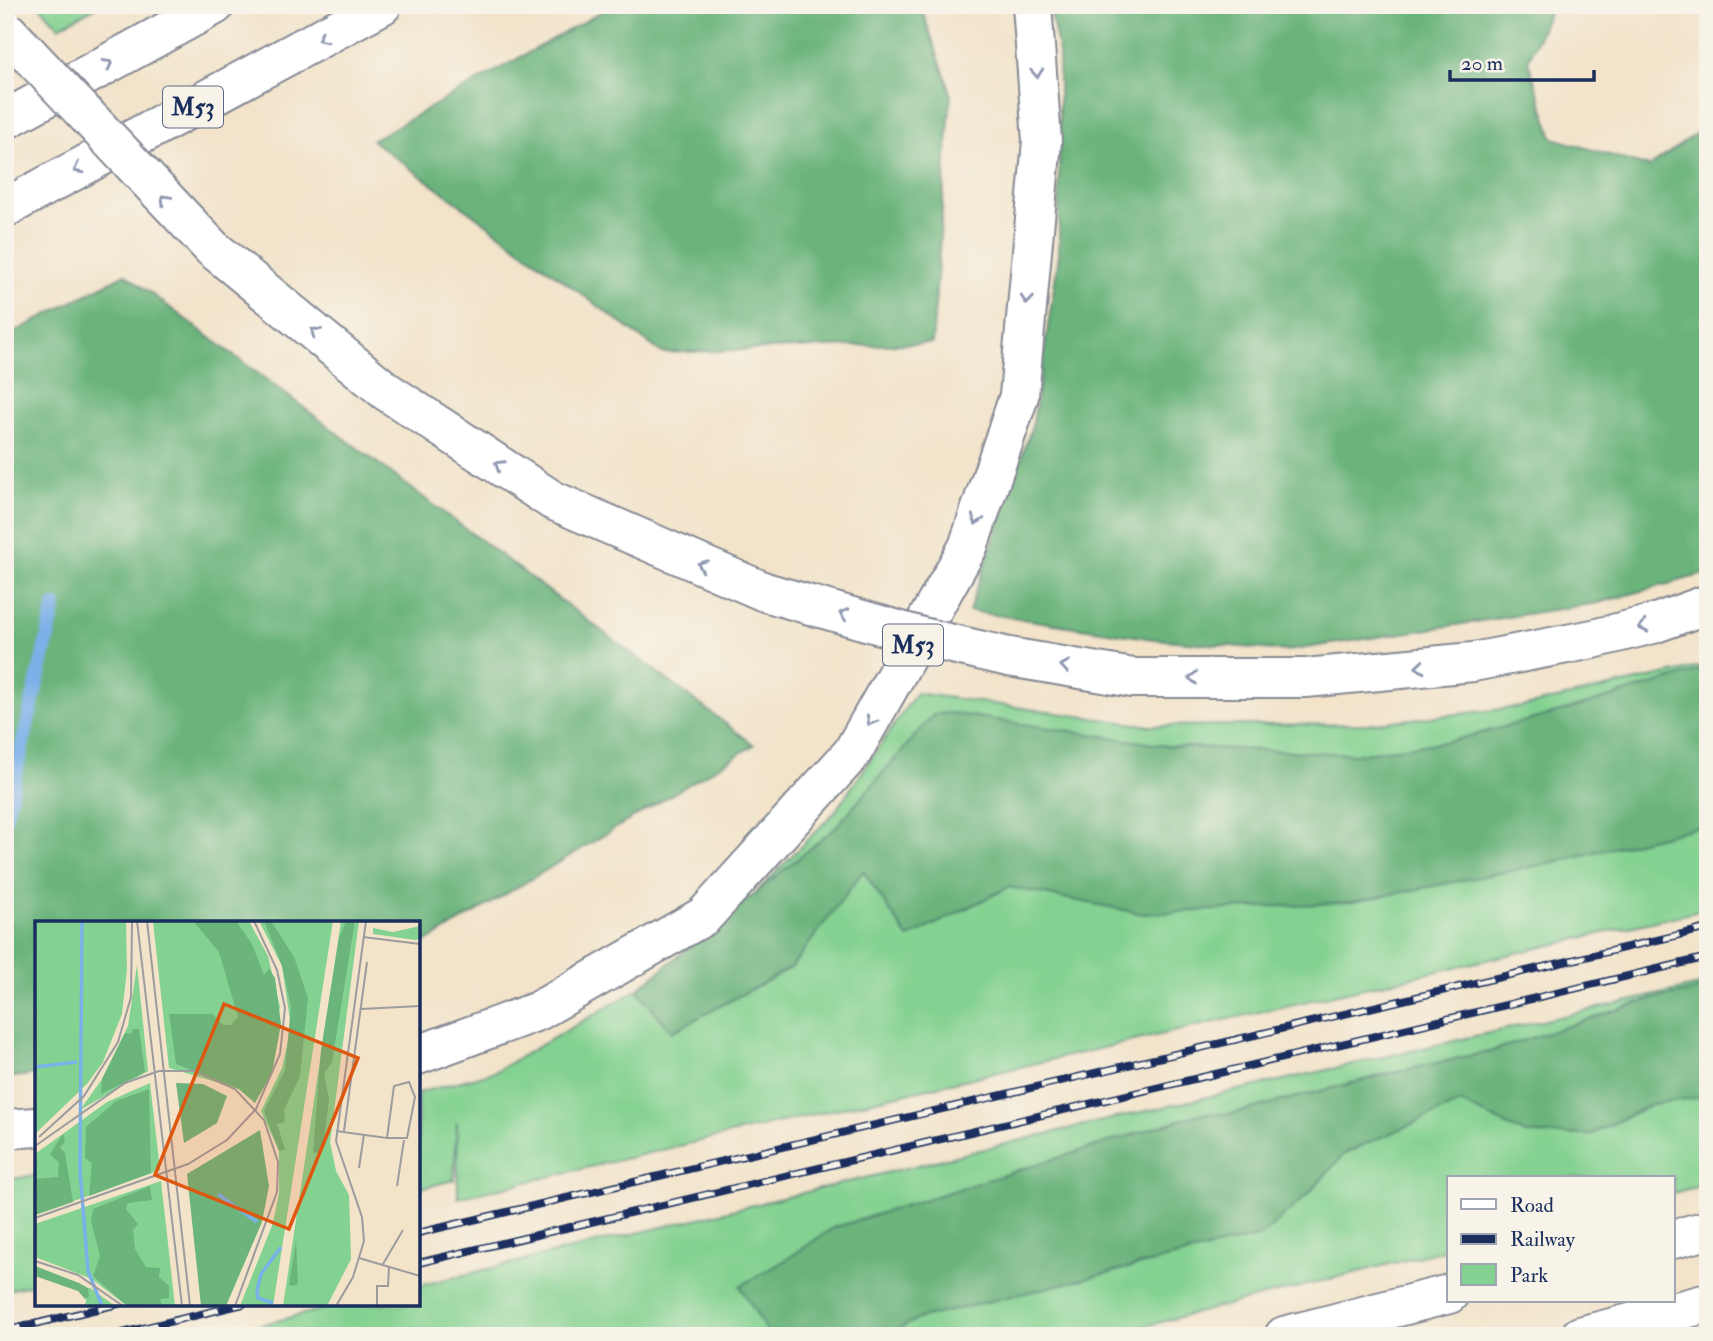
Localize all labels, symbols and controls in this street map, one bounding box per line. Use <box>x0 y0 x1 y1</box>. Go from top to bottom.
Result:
one-way arrow <box>316 29 329 43</box>
scale bar <box>1450 38 1594 82</box>
text: 20 m <box>1461 50 1503 77</box>
one-way arrow <box>101 59 113 72</box>
one-way arrow <box>1029 68 1044 79</box>
road number: M53 <box>163 86 223 128</box>
one-way arrow <box>73 161 86 174</box>
one-way arrow <box>161 194 174 207</box>
one-way arrow <box>1020 294 1035 306</box>
one-way arrow <box>310 328 323 340</box>
one-way arrow <box>494 460 507 473</box>
one-way arrow <box>971 514 986 526</box>
one-way arrow <box>697 559 709 573</box>
one-way arrow <box>838 608 850 623</box>
one-way arrow <box>1637 619 1649 633</box>
road number: M53 <box>883 624 943 666</box>
one-way arrow <box>1414 659 1425 674</box>
one-way arrow <box>1059 660 1071 675</box>
one-way arrow <box>1187 670 1197 686</box>
one-way arrow <box>866 713 879 726</box>
inset map <box>35 921 420 1306</box>
legend <box>1447 1176 1674 1302</box>
text: Road <box>1510 1192 1555 1219</box>
text: Railway <box>1510 1226 1576 1253</box>
text: Park <box>1510 1262 1548 1289</box>

